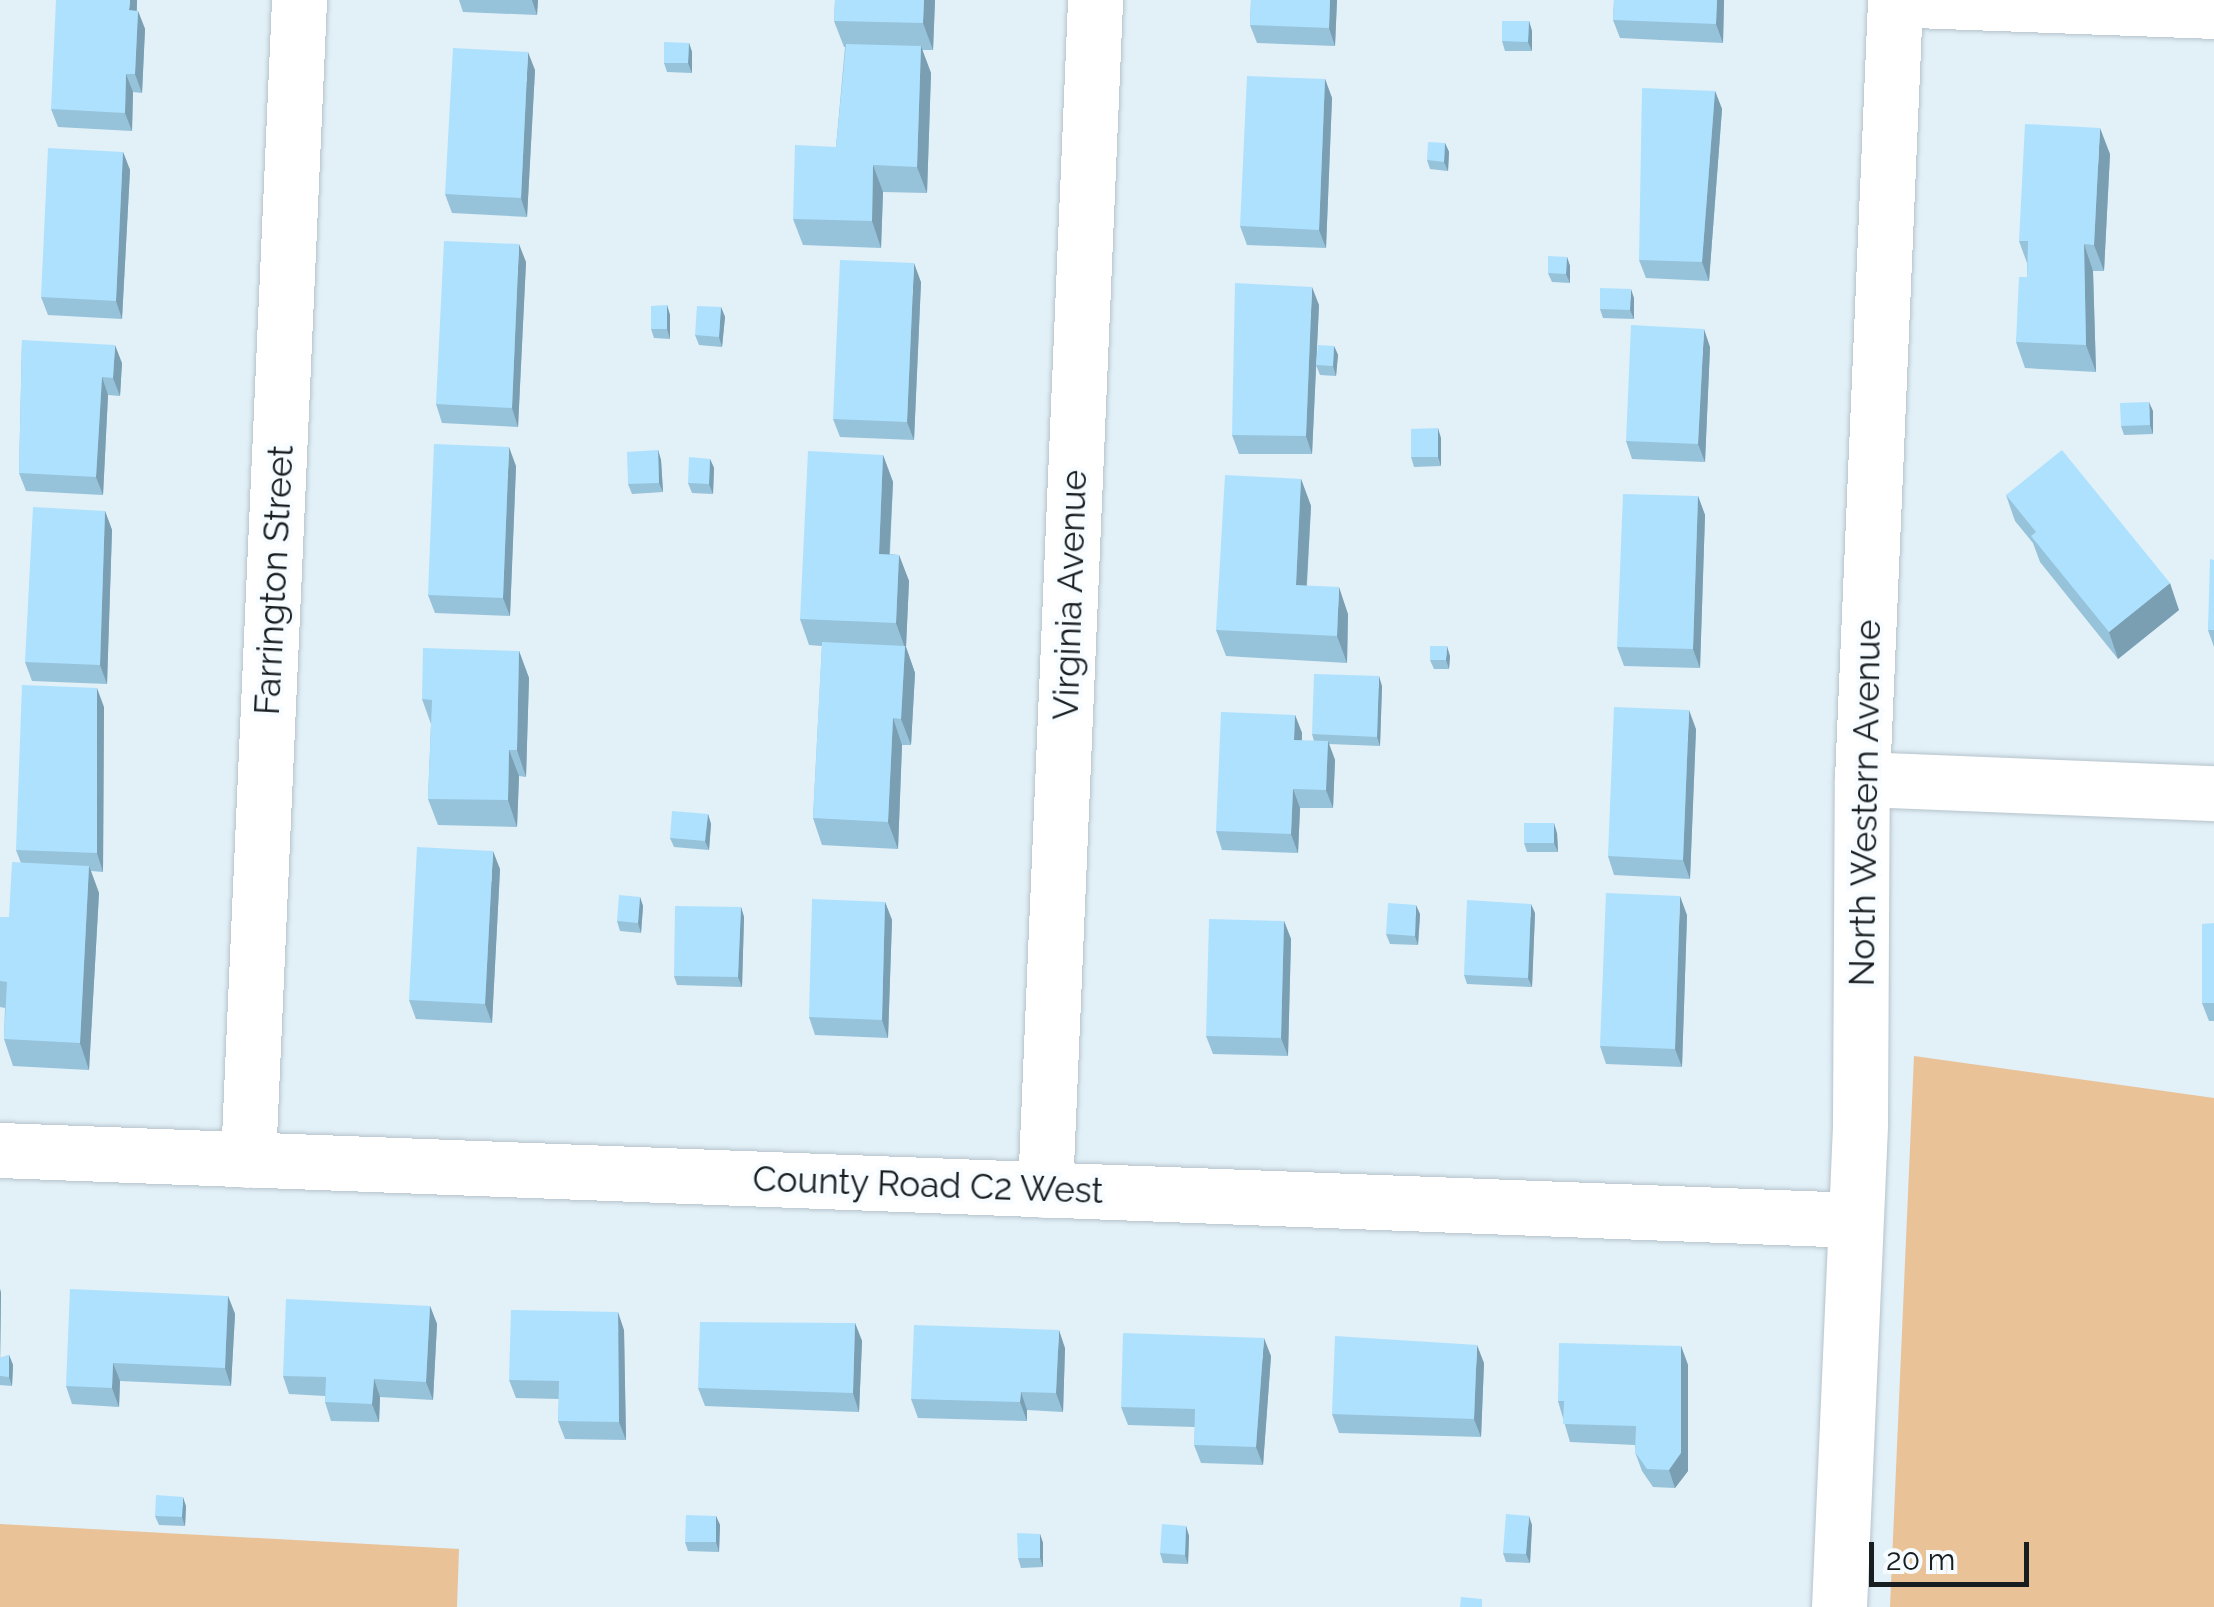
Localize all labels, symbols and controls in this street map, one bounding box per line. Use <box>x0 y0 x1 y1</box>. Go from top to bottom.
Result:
street label: Farrington Street <box>246 444 302 716</box>
street label: Virginia Avenue <box>1045 469 1095 721</box>
street label: North Western Avenue <box>1841 618 1889 988</box>
street label: County Road C2 West <box>751 1158 1105 1212</box>
scale bar <box>1874 1522 2034 1584</box>
text: 20 m <box>1886 1542 1955 1577</box>

